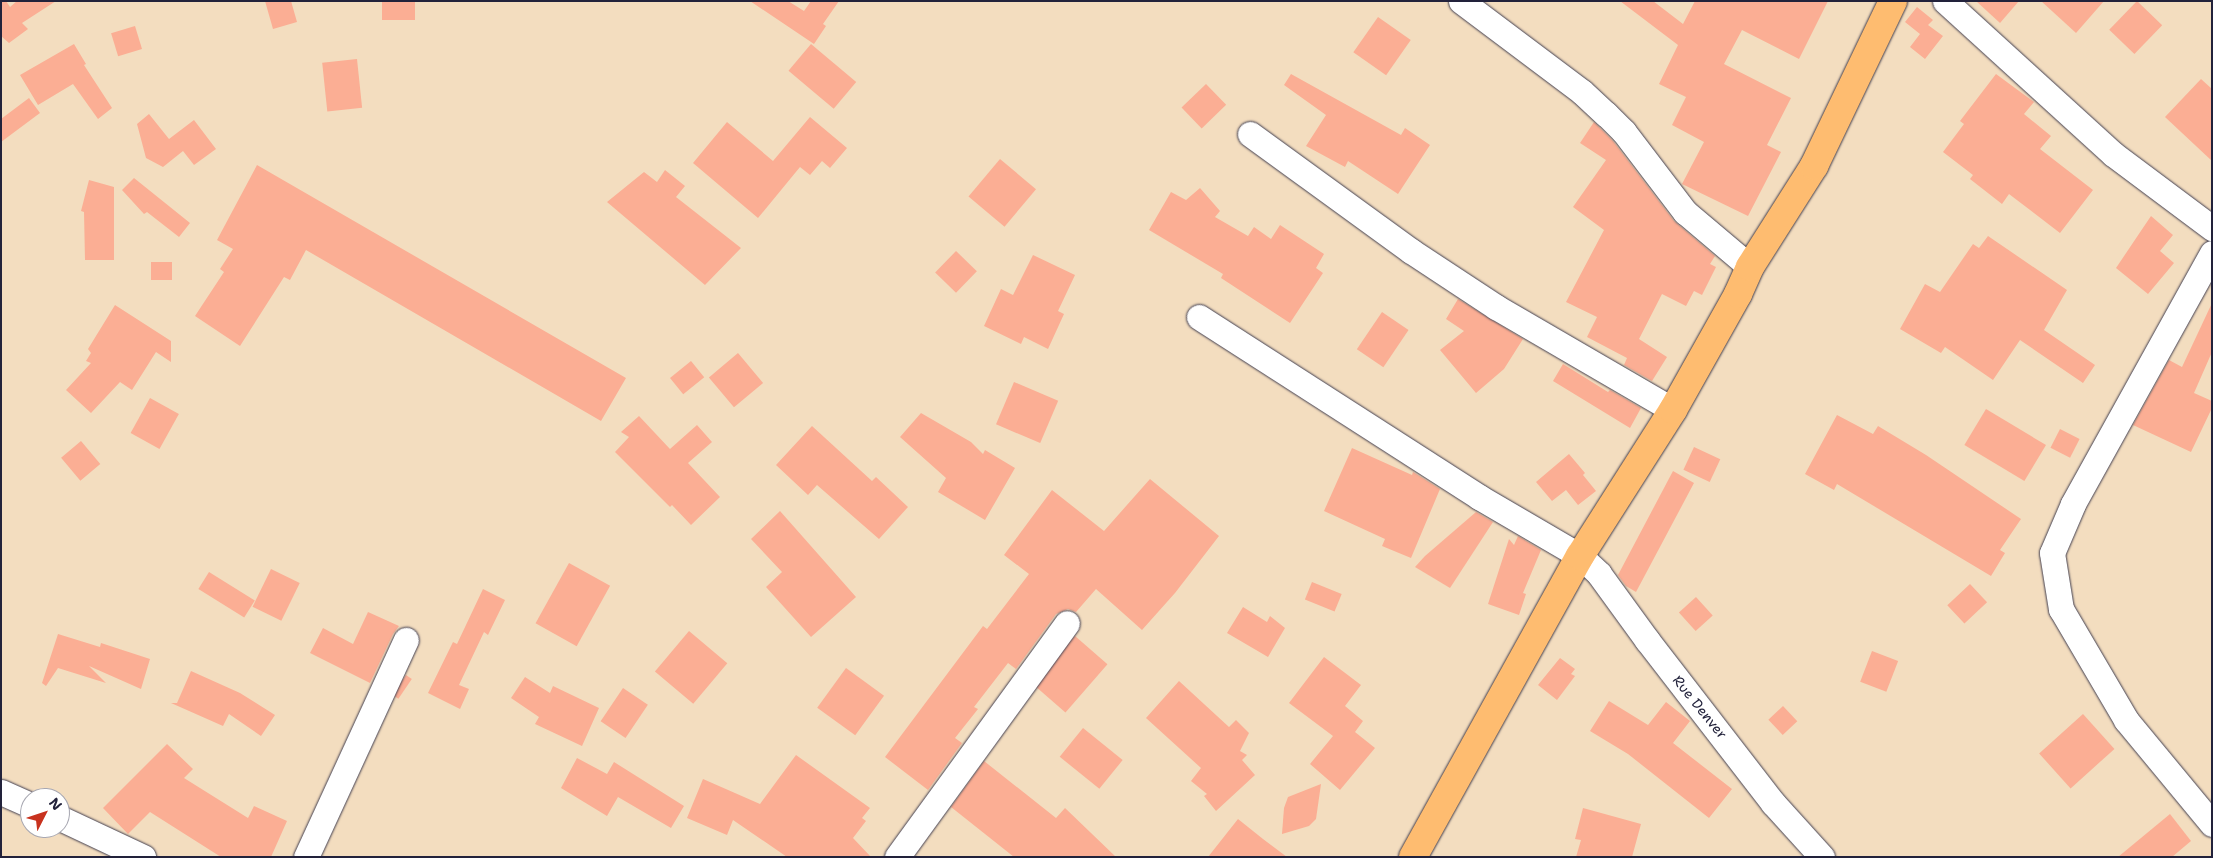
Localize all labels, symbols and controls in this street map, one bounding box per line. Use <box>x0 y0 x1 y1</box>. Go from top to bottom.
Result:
street label: Rue Denver <box>1669 672 1731 742</box>
north arrow <box>20 788 70 838</box>
text: N <box>45 794 66 814</box>

